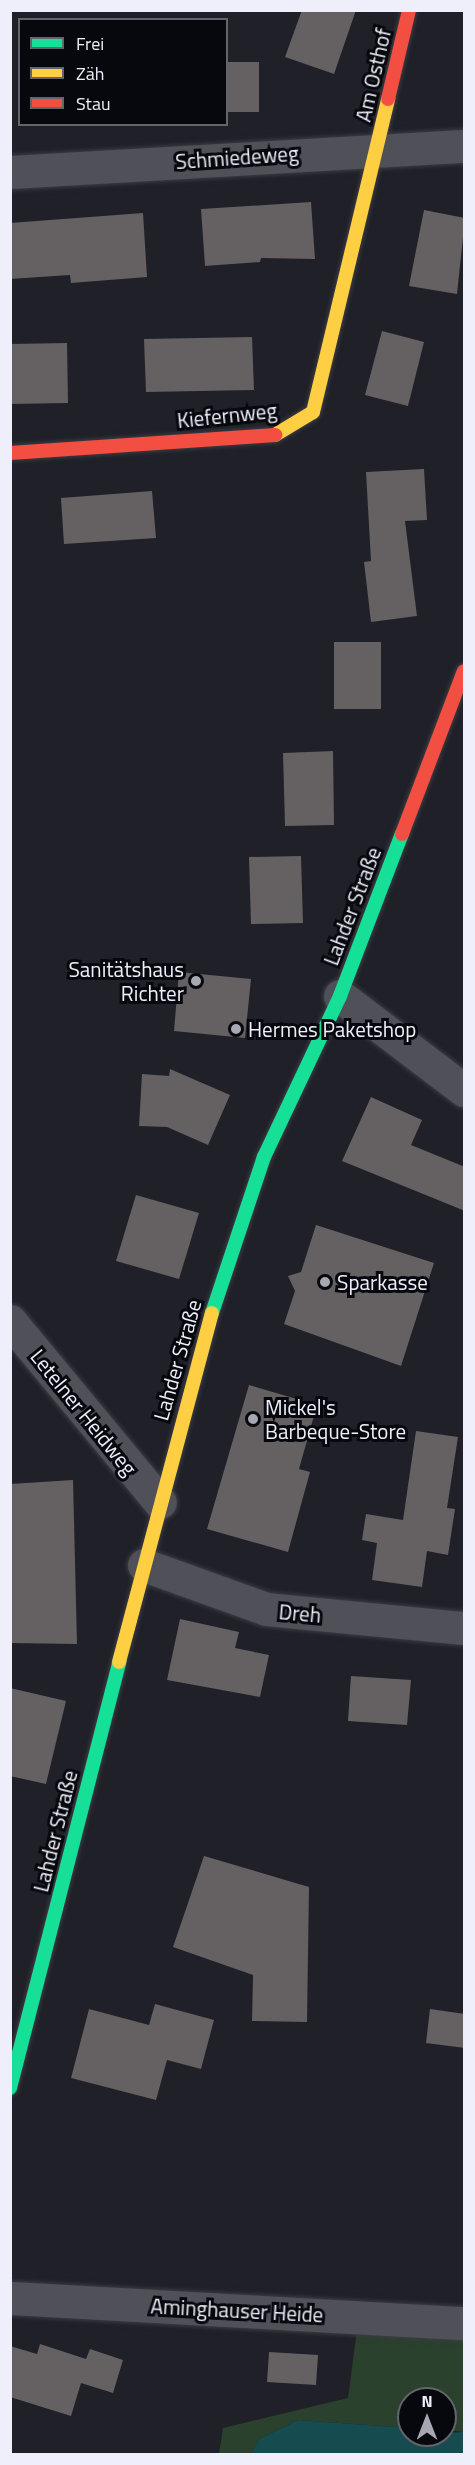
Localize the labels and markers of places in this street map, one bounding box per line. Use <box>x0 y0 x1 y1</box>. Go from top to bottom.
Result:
place label: Sanitätshaus Richter <box>68 956 184 1006</box>
marker: Sanitätshaus Richter <box>189 974 203 988</box>
place label: Hermes Paketshop <box>248 1016 416 1042</box>
marker: Hermes Paketshop <box>229 1022 243 1036</box>
place label: Sparkasse <box>337 1269 428 1295</box>
marker: Sparkasse <box>318 1275 332 1289</box>
place label: Mickel's Barbeque-Store <box>265 1394 406 1444</box>
marker: Mickel's Barbeque-Store <box>246 1412 260 1426</box>

